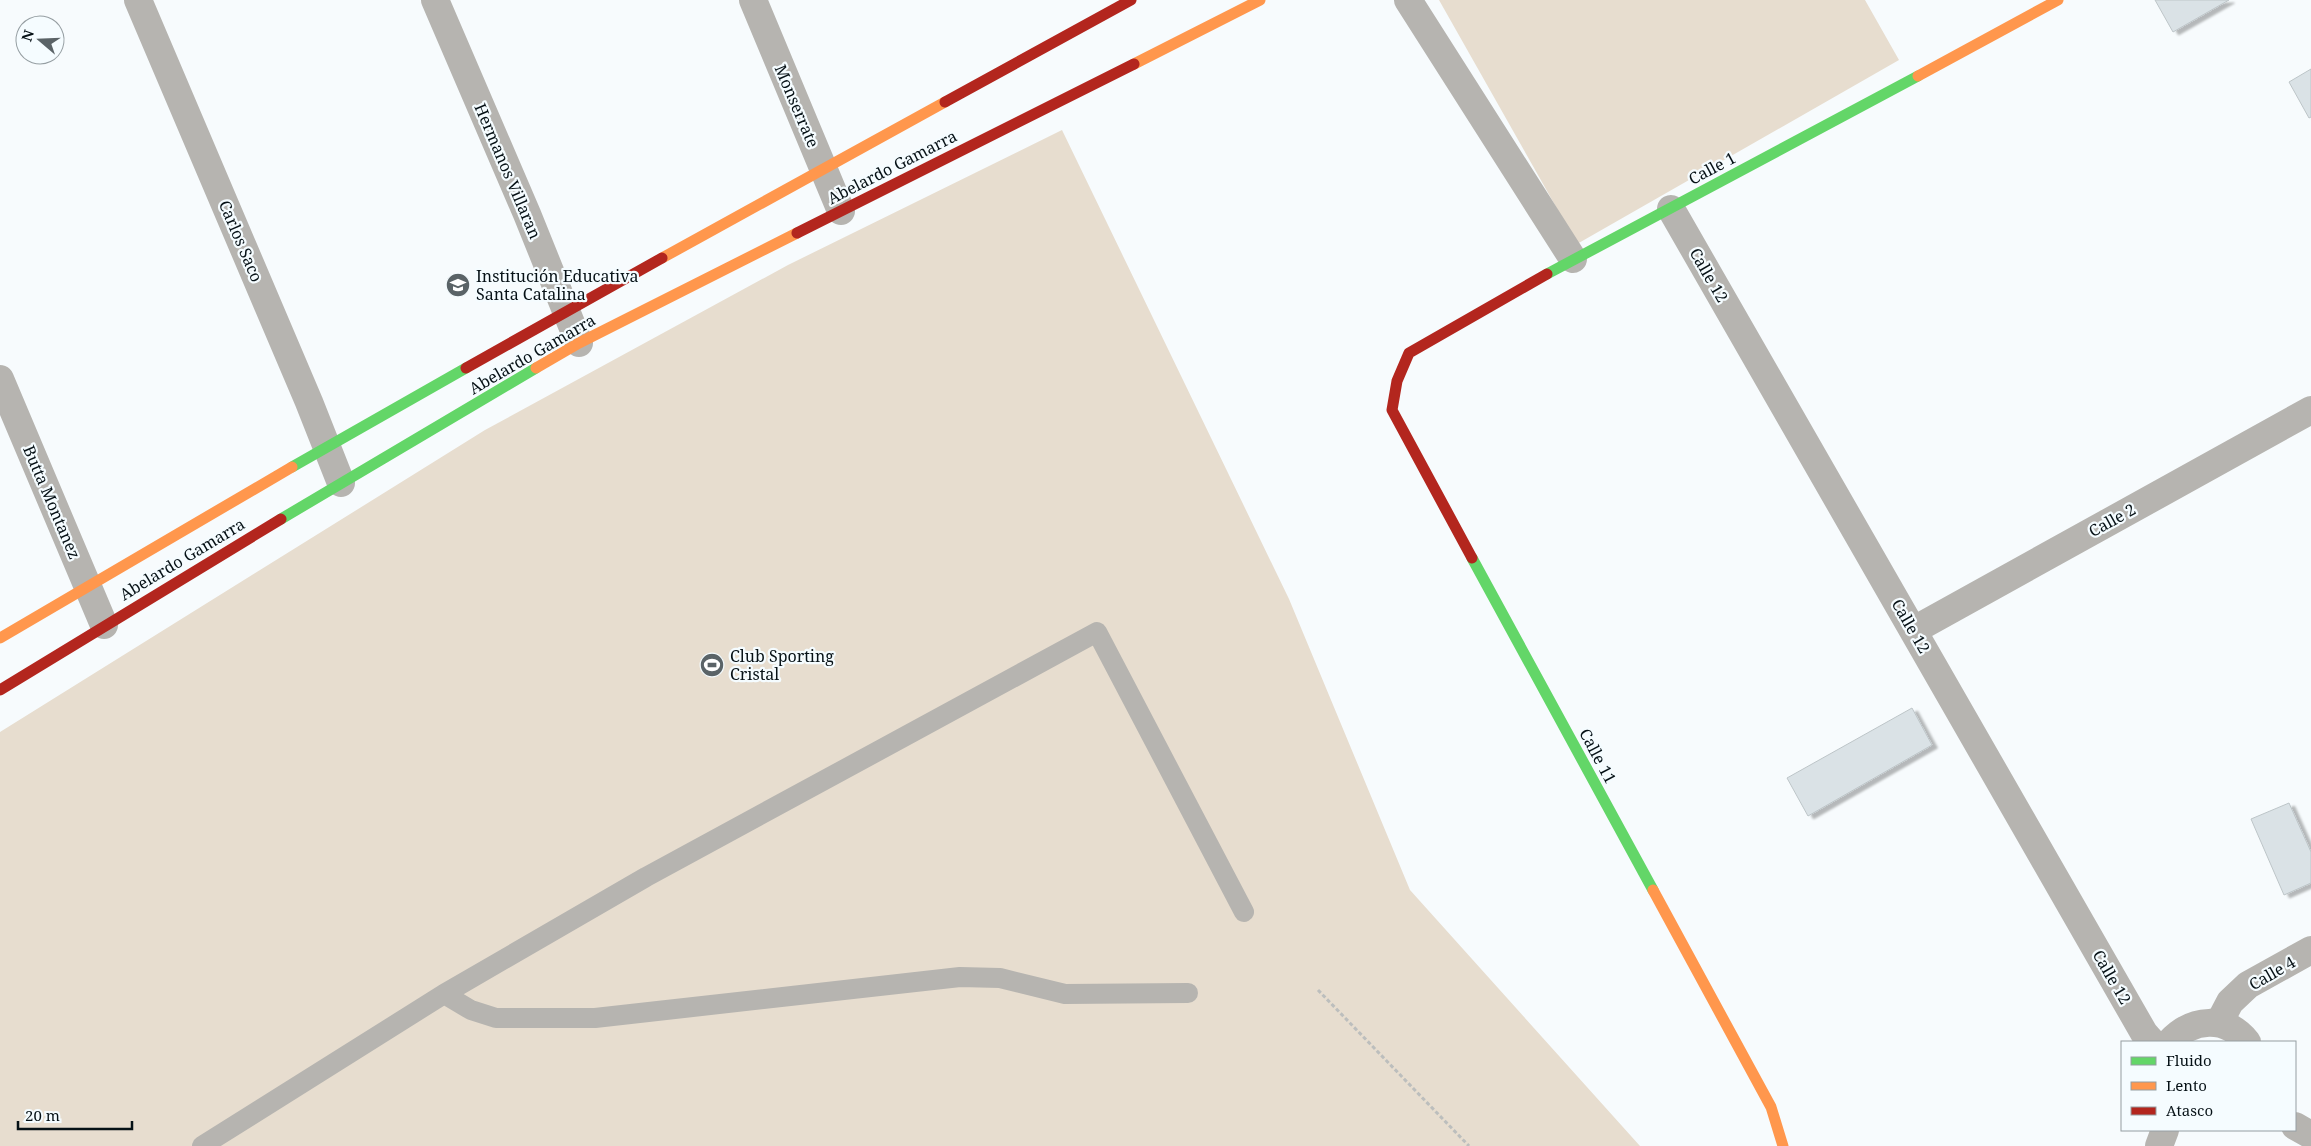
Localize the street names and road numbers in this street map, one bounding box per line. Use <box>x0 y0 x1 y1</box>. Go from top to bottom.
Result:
street label: Monserrate <box>770 61 824 151</box>
street label: Hermanos Villaran <box>470 100 546 242</box>
street label: Abelardo Gamarra <box>823 125 961 209</box>
street label: Calle 1 <box>1685 146 1739 190</box>
street label: Carlos Saco <box>214 197 268 285</box>
street label: Calle 12 <box>1685 244 1733 306</box>
street label: Abelardo Gamarra <box>465 309 599 399</box>
street label: Butta Montanez <box>18 442 86 562</box>
street label: Calle 2 <box>2085 498 2139 542</box>
street label: Abelardo Gamarra <box>115 513 249 605</box>
street label: Calle 12 <box>1887 595 1935 657</box>
street label: Calle 11 <box>1574 725 1622 787</box>
street label: Calle 12 <box>2088 946 2136 1008</box>
street label: Calle 4 <box>2245 951 2299 995</box>

